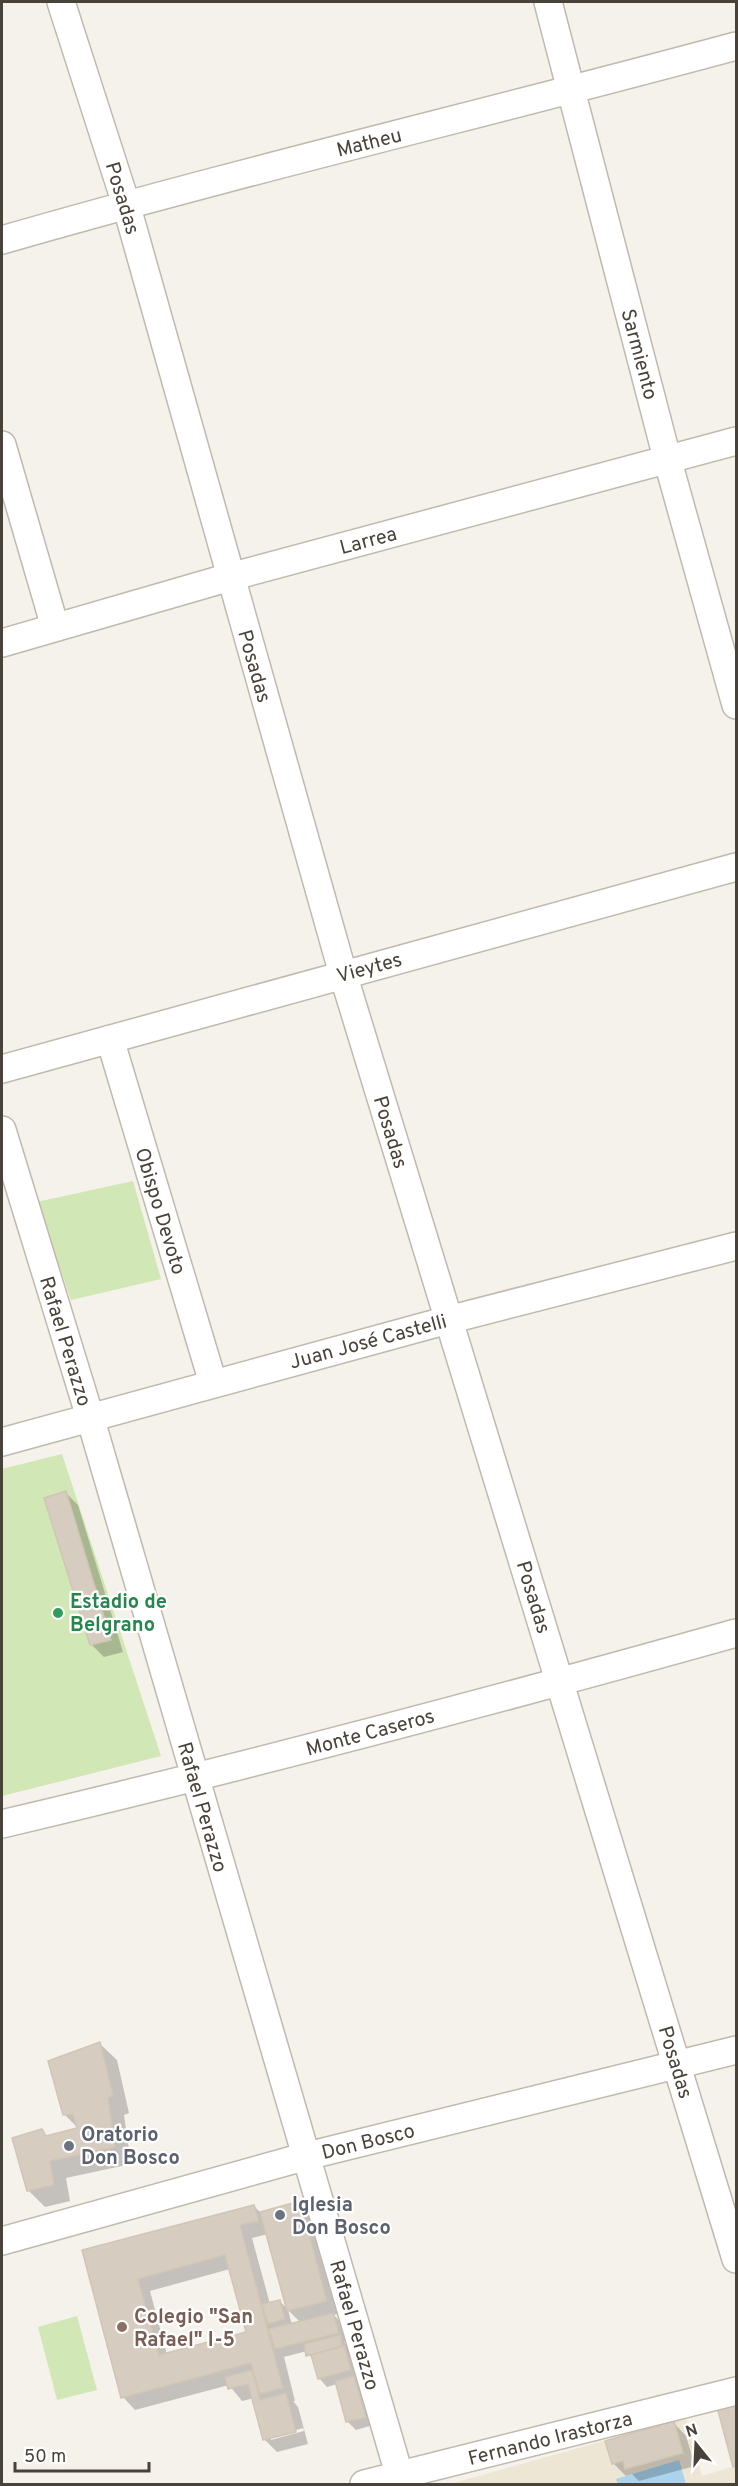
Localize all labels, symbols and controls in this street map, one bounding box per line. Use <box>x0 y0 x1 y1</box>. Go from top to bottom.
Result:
street label: Matheu <box>334 123 405 165</box>
street label: Posadas <box>98 159 144 238</box>
street label: Sarmiento <box>613 306 663 403</box>
street label: Larrea <box>337 522 400 562</box>
street label: Posadas <box>230 627 276 706</box>
street label: Vieytes <box>334 948 405 990</box>
street label: Posadas <box>366 1093 412 1172</box>
street label: Obispo Devoto <box>127 1145 191 1278</box>
street label: Rafael Perazzo <box>32 1274 96 1410</box>
street label: Juan José Castelli <box>287 1309 450 1376</box>
street label: Posadas <box>509 1558 555 1637</box>
place label: Estadio de Belgrano <box>70 1590 167 1639</box>
marker: Estadio de Belgrano <box>51 1606 65 1620</box>
street label: Monte Caseros <box>303 1704 438 1764</box>
street label: Rafael Perazzo <box>170 1739 232 1876</box>
street label: Posadas <box>651 2023 697 2102</box>
street label: Don Bosco <box>319 2119 418 2167</box>
place label: Oratorio Don Bosco <box>81 2123 180 2172</box>
marker: Oratorio Don Bosco <box>62 2139 76 2153</box>
place label: Iglesia Don Bosco <box>292 2193 391 2242</box>
marker: Iglesia Don Bosco <box>273 2208 287 2222</box>
street label: Rafael Perazzo <box>322 2257 384 2394</box>
place label: Colegio "San Rafael" I-5 <box>134 2305 253 2354</box>
marker: Colegio "San Rafael" I-5 <box>115 2320 129 2334</box>
street label: Fernando Irastorza <box>466 2407 635 2473</box>
north arrow <box>666 2414 726 2474</box>
text: N <box>683 2420 701 2443</box>
scale bar <box>15 2435 148 2473</box>
text: 50 m <box>24 2446 66 2469</box>

